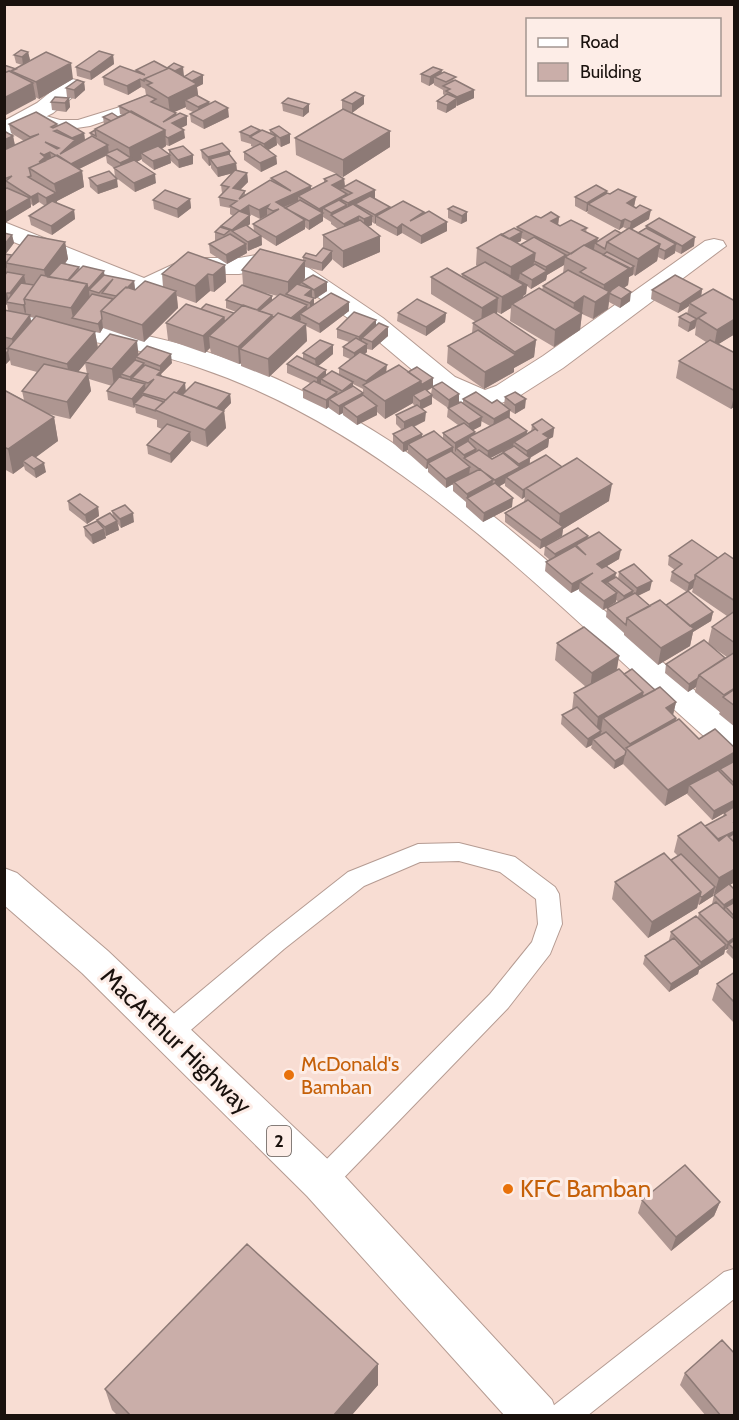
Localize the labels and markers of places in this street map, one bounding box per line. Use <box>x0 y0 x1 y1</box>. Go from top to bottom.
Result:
place label: McDonald's Bamban <box>301 1052 399 1099</box>
marker: McDonald's Bamban <box>282 1068 296 1082</box>
place label: KFC Bamban <box>520 1174 651 1203</box>
marker: KFC Bamban <box>501 1182 515 1196</box>

